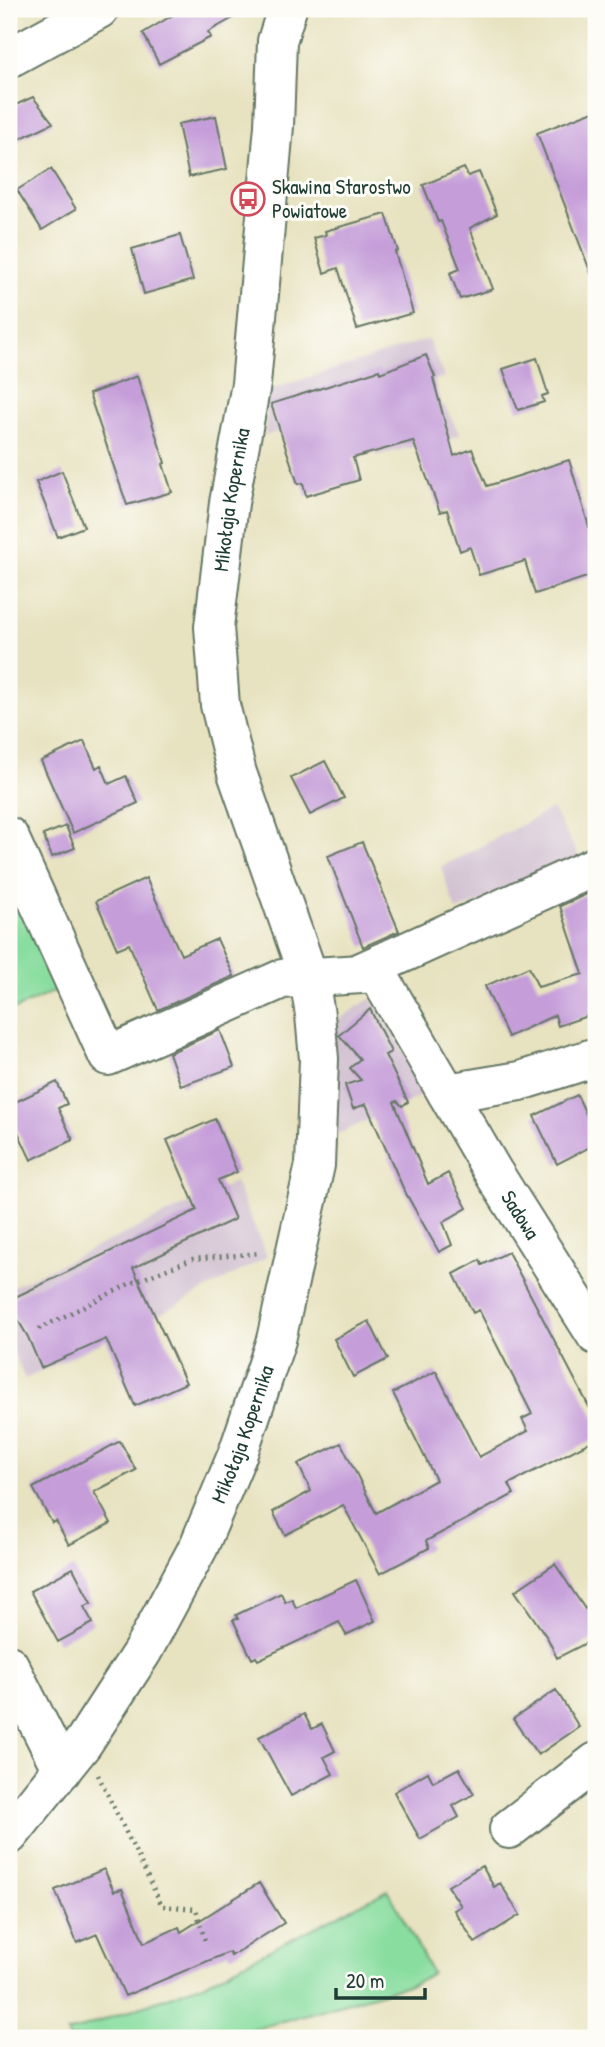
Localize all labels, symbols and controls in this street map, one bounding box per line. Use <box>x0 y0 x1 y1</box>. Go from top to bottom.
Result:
place label: Skawina Starostwo Powiatowe <box>272 172 411 225</box>
bus stop icon: Skawina Starostwo Powiatowe <box>229 180 267 218</box>
street label: Mikołaja Kopernika <box>206 426 257 573</box>
street label: Sadowa <box>494 1185 547 1245</box>
street label: Mikołaja Kopernika <box>204 1361 280 1507</box>
scale bar <box>336 1956 425 2000</box>
text: 20 m <box>346 1966 384 1995</box>

